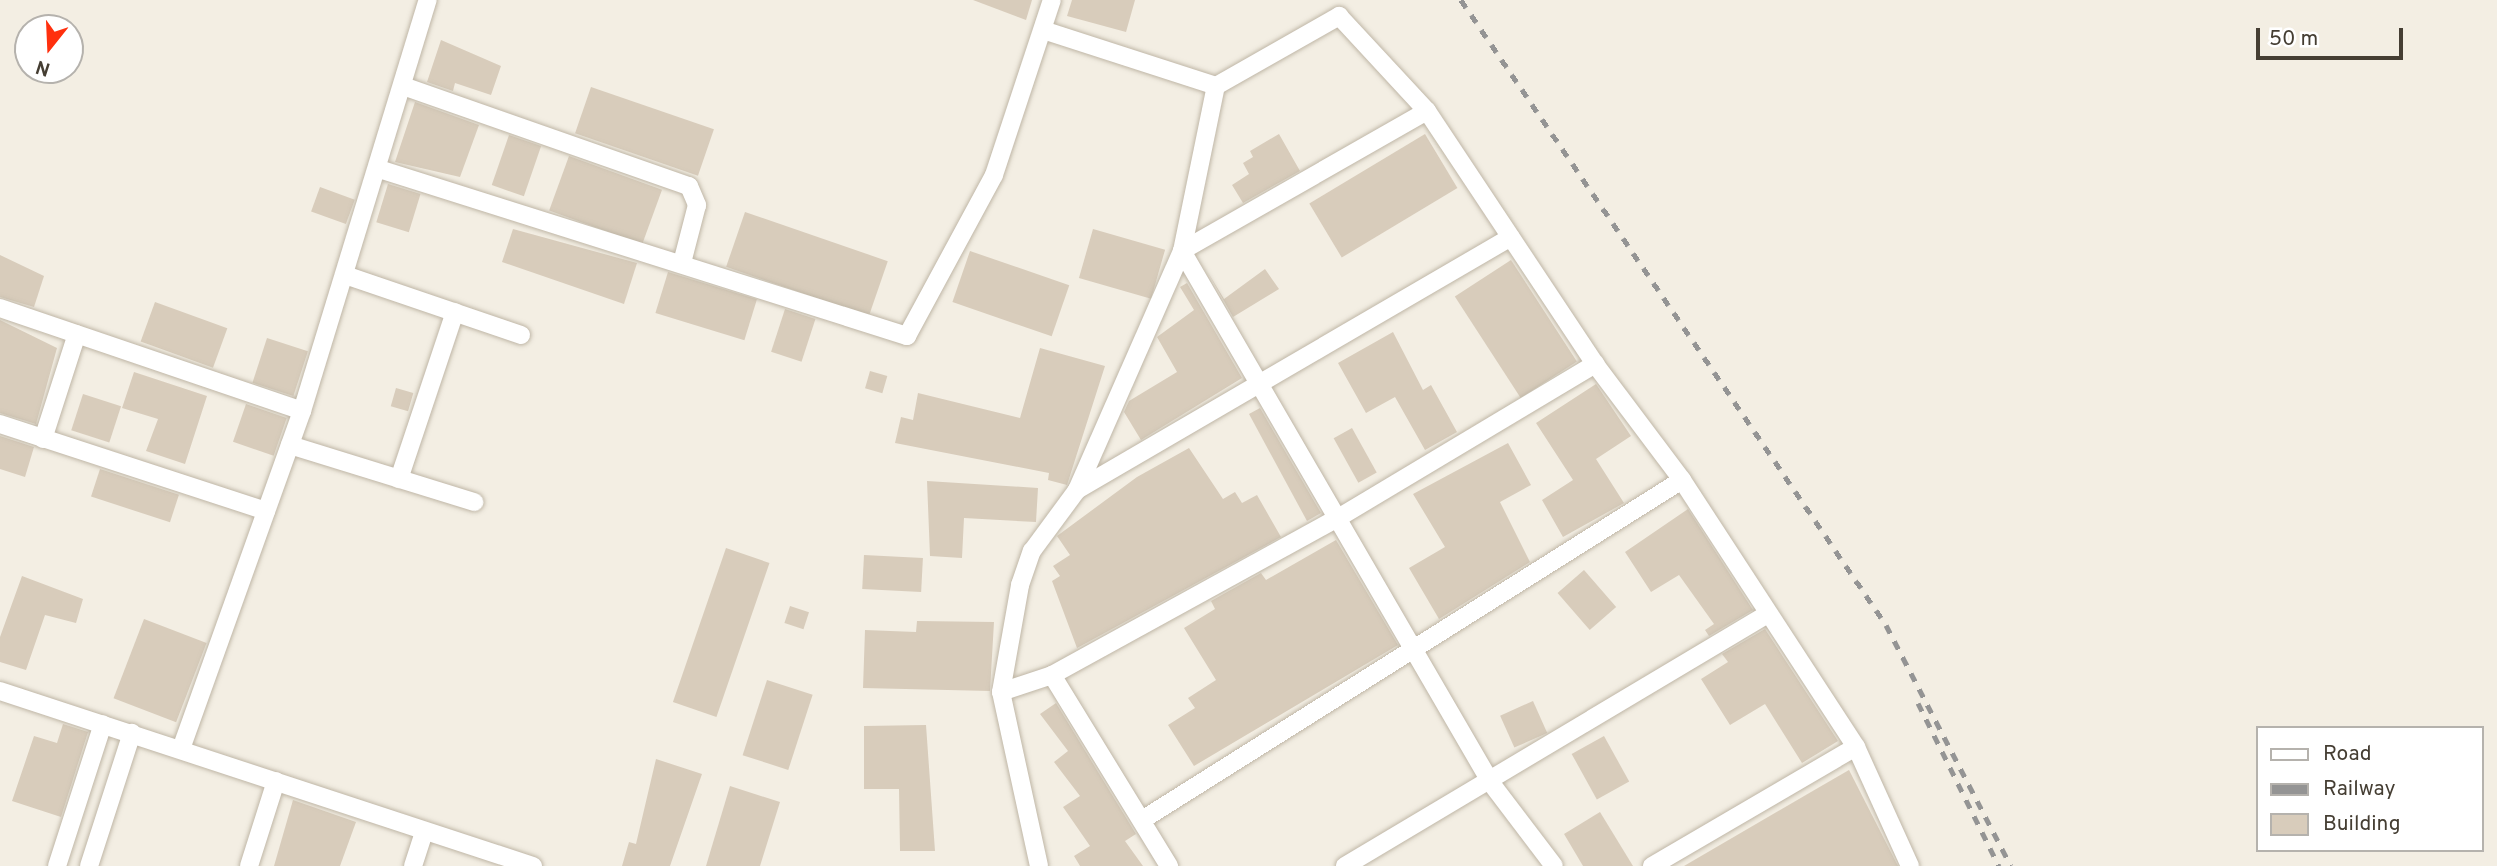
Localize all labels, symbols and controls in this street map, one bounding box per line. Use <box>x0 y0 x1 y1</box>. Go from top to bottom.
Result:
north arrow <box>14 14 84 84</box>
scale bar <box>2259 14 2406 58</box>
text: 50 m <box>2269 26 2318 53</box>
text: N <box>33 54 53 81</box>
legend <box>2256 726 2483 852</box>
text: Road <box>2323 741 2372 768</box>
text: Railway <box>2323 776 2396 803</box>
text: Building <box>2323 811 2401 838</box>

